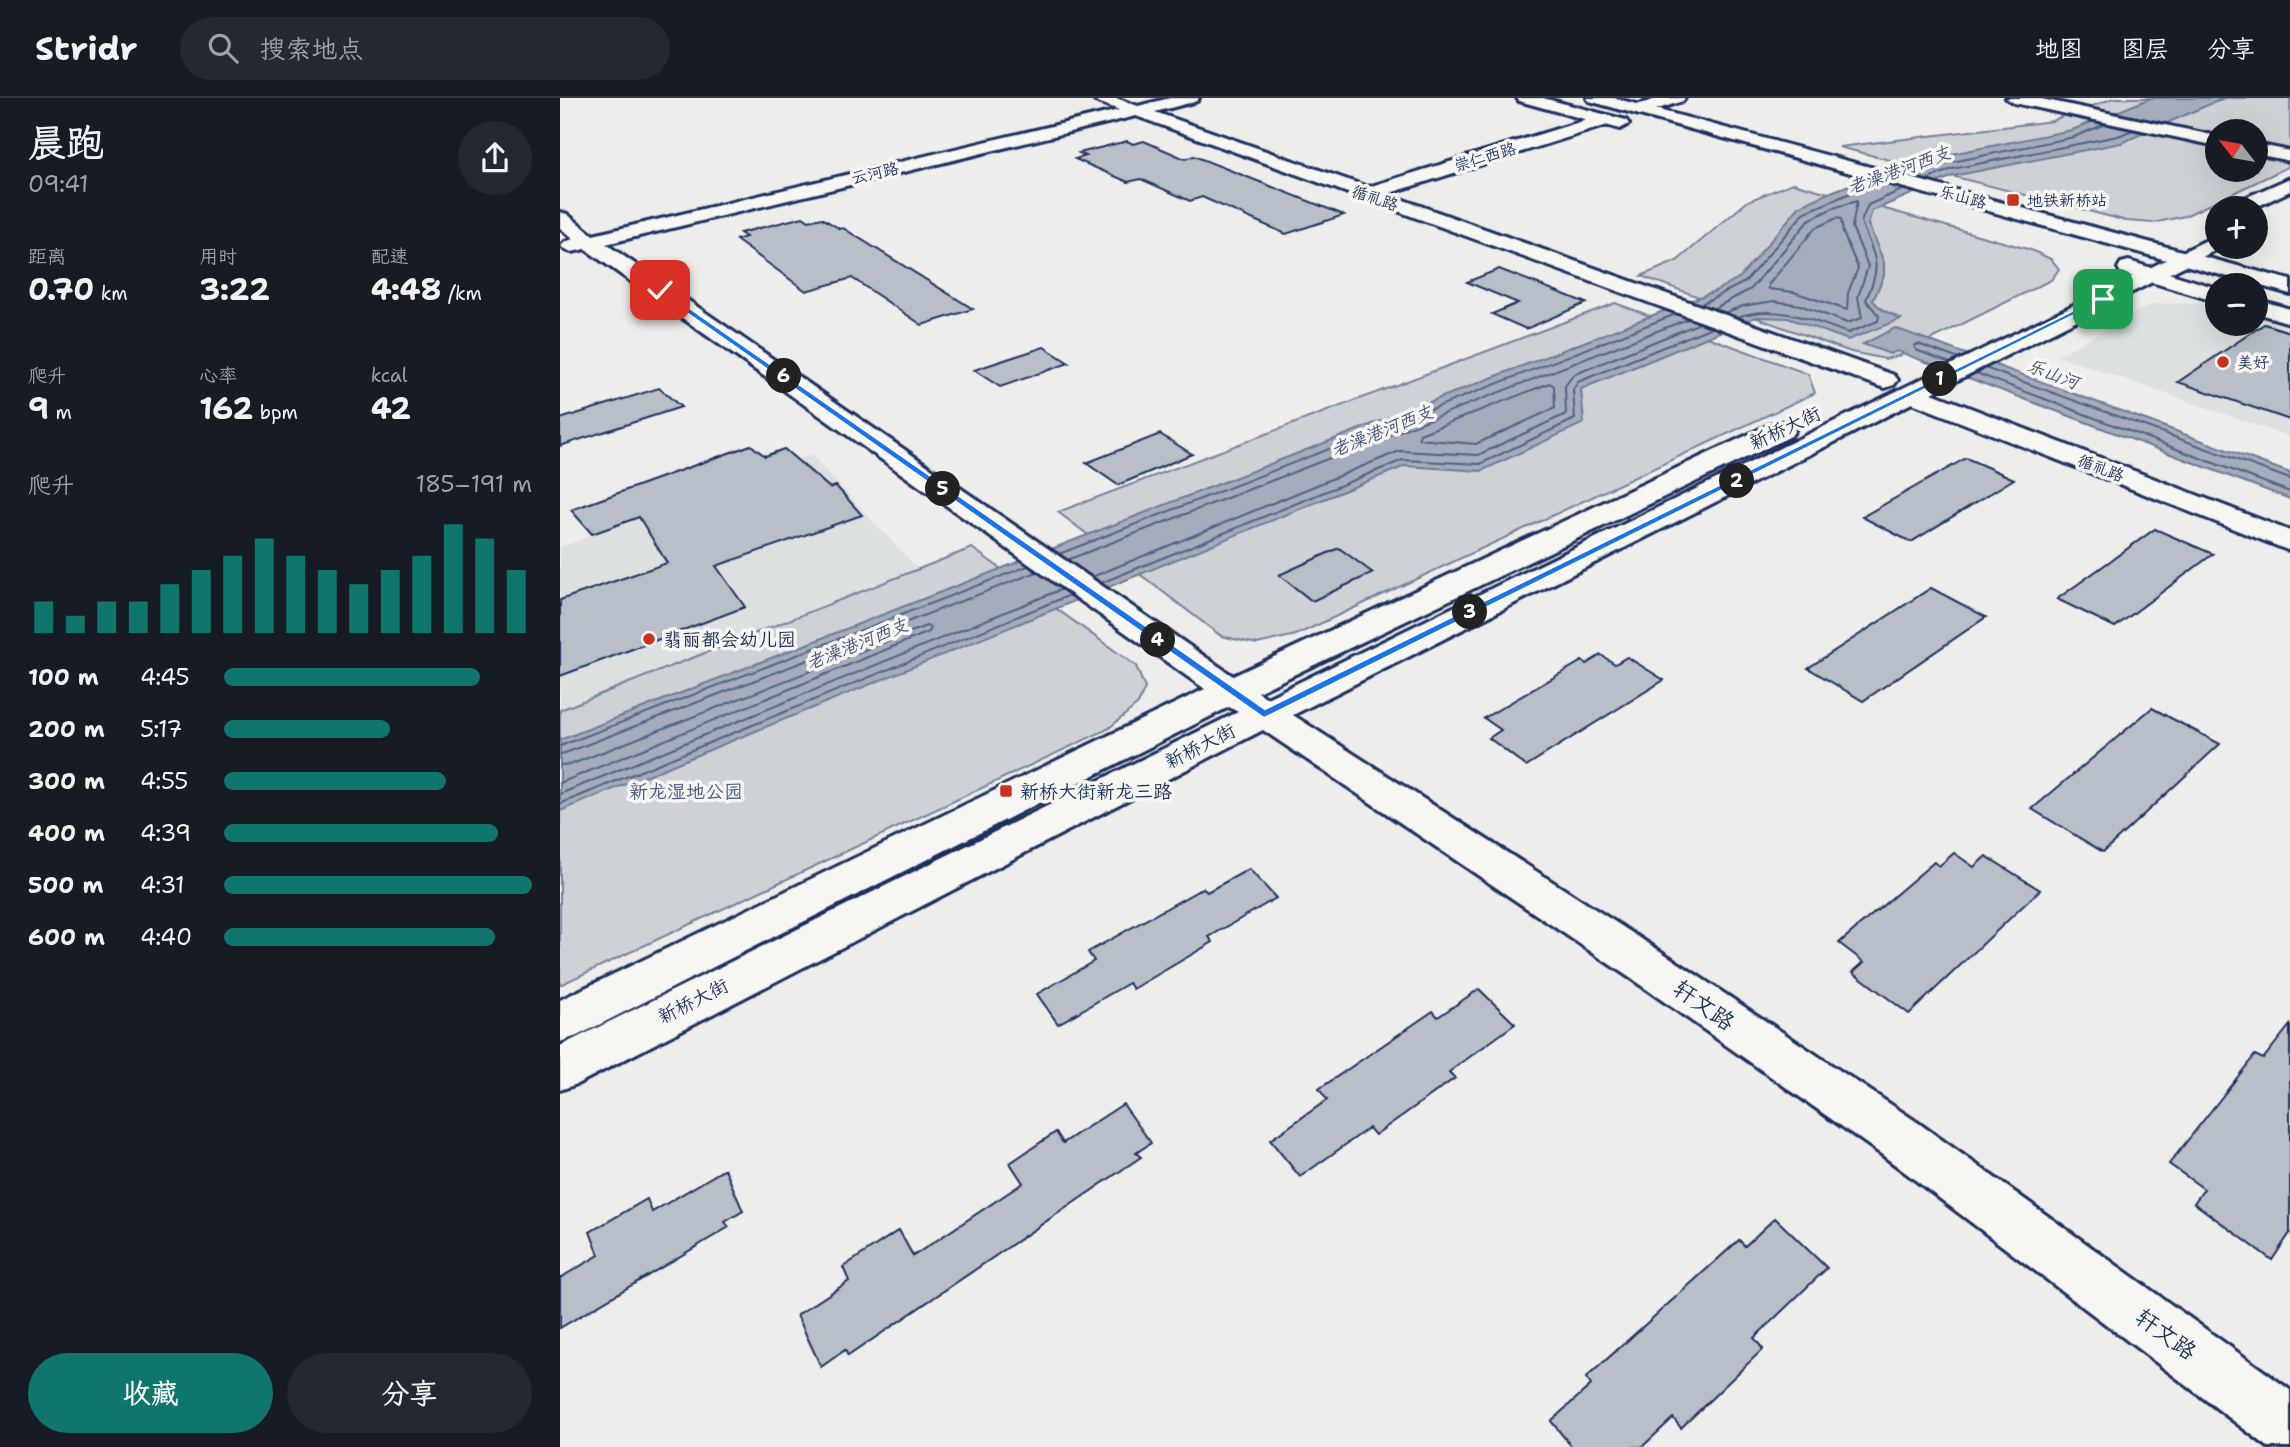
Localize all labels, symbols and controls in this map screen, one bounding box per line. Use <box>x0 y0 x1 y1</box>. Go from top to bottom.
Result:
search box <box>180 17 670 80</box>
text: Stridr <box>35 26 138 71</box>
icon: search <box>204 29 242 67</box>
text: 搜索地点 <box>260 31 364 66</box>
text: 地图 <box>2035 33 2083 65</box>
text: 图层 <box>2121 33 2169 65</box>
text: 分享 <box>2207 33 2255 65</box>
text: 晨跑 <box>28 117 104 168</box>
north arrow <box>2205 119 2268 182</box>
map controls <box>2205 119 2268 336</box>
button: share <box>458 121 532 195</box>
street label: 崇仁西路 <box>1451 138 1519 176</box>
water label: 老澡港河西支 <box>1844 140 1954 200</box>
street label: 云河路 <box>849 157 901 189</box>
text: 09:41 <box>28 169 89 199</box>
street label: 循礼路 <box>1349 180 1401 216</box>
street label: 乐山路 <box>1937 181 1989 213</box>
place label: 地铁新桥站 <box>2027 190 2107 211</box>
marker: 地铁新桥站 <box>2005 192 2021 208</box>
button: + <box>2205 196 2268 259</box>
text: 距离 <box>28 244 66 269</box>
text: 用时 <box>199 244 237 269</box>
text: 配速 <box>371 244 409 269</box>
pin <box>630 260 690 320</box>
text: 0.70 <box>28 269 94 310</box>
text: 3:22 <box>199 269 270 310</box>
text: 4:48 <box>371 269 441 310</box>
pin <box>2073 269 2133 329</box>
icon: check <box>641 271 679 309</box>
button: − <box>2205 273 2268 336</box>
icon: arrive <box>2084 280 2122 318</box>
text: km <box>94 281 128 306</box>
text: /km <box>441 281 482 306</box>
place label: 美好 <box>2237 352 2269 373</box>
water label: 乐山河 <box>2023 353 2085 396</box>
marker: 美好 <box>2215 354 2231 370</box>
pin: 6 <box>766 358 802 394</box>
pin: 1 <box>1922 362 1958 396</box>
text: 爬升 <box>28 363 66 388</box>
text: 心率 <box>199 363 237 388</box>
text: kcal <box>371 363 408 388</box>
text: 6 <box>777 363 790 388</box>
text: 1 <box>1935 366 1944 391</box>
text: 9 <box>28 388 49 429</box>
text: 162 <box>199 388 253 429</box>
text: 42 <box>371 388 411 429</box>
text: m <box>49 400 72 425</box>
text: bpm <box>253 400 298 425</box>
water label: 老澡港河西支 <box>1327 400 1437 462</box>
street label: 新桥大街 <box>1745 401 1825 455</box>
street label: 循礼路 <box>2075 450 2127 486</box>
pin: 2 <box>1720 464 1754 498</box>
text: 2 <box>1730 468 1743 493</box>
text: 185–191 m <box>416 469 532 499</box>
text: 爬升 <box>28 470 74 500</box>
pin: 5 <box>926 472 960 506</box>
text: 5 <box>937 476 948 501</box>
pin: 3 <box>1452 594 1488 630</box>
text: 3 <box>1463 599 1476 624</box>
water label: 老澡港河西支 <box>802 613 912 675</box>
pin: 4 <box>1140 622 1176 658</box>
place label: 翡丽都会幼儿园 <box>663 627 796 652</box>
text: 4 <box>1151 627 1164 652</box>
marker: 翡丽都会幼儿园 <box>641 631 657 647</box>
text: 100 m <box>28 662 99 692</box>
text: 4:45 <box>140 662 190 692</box>
text: 200 m <box>28 714 105 744</box>
text: 5:17 <box>140 714 182 744</box>
street label: 新桥大街 <box>1160 718 1240 774</box>
text: 300 m <box>28 766 105 796</box>
text: 4:55 <box>140 766 188 796</box>
park label: 新龙湿地公园 <box>629 779 743 804</box>
place label: 新桥大街新龙三路 <box>1020 779 1172 804</box>
marker: 新桥大街新龙三路 <box>998 783 1014 799</box>
text: 400 m <box>28 818 105 848</box>
text: 4:39 <box>140 818 191 848</box>
text: 500 m <box>28 870 103 900</box>
text: 4:31 <box>140 870 185 900</box>
text: 600 m <box>28 922 105 952</box>
text: 4:40 <box>140 922 192 952</box>
street label: 新桥大街 <box>653 973 733 1029</box>
street label: 轩文路 <box>1667 973 1741 1037</box>
street label: 轩文路 <box>2129 1302 2203 1366</box>
button: 收藏 <box>28 1353 273 1433</box>
button: 分享 <box>287 1353 532 1433</box>

